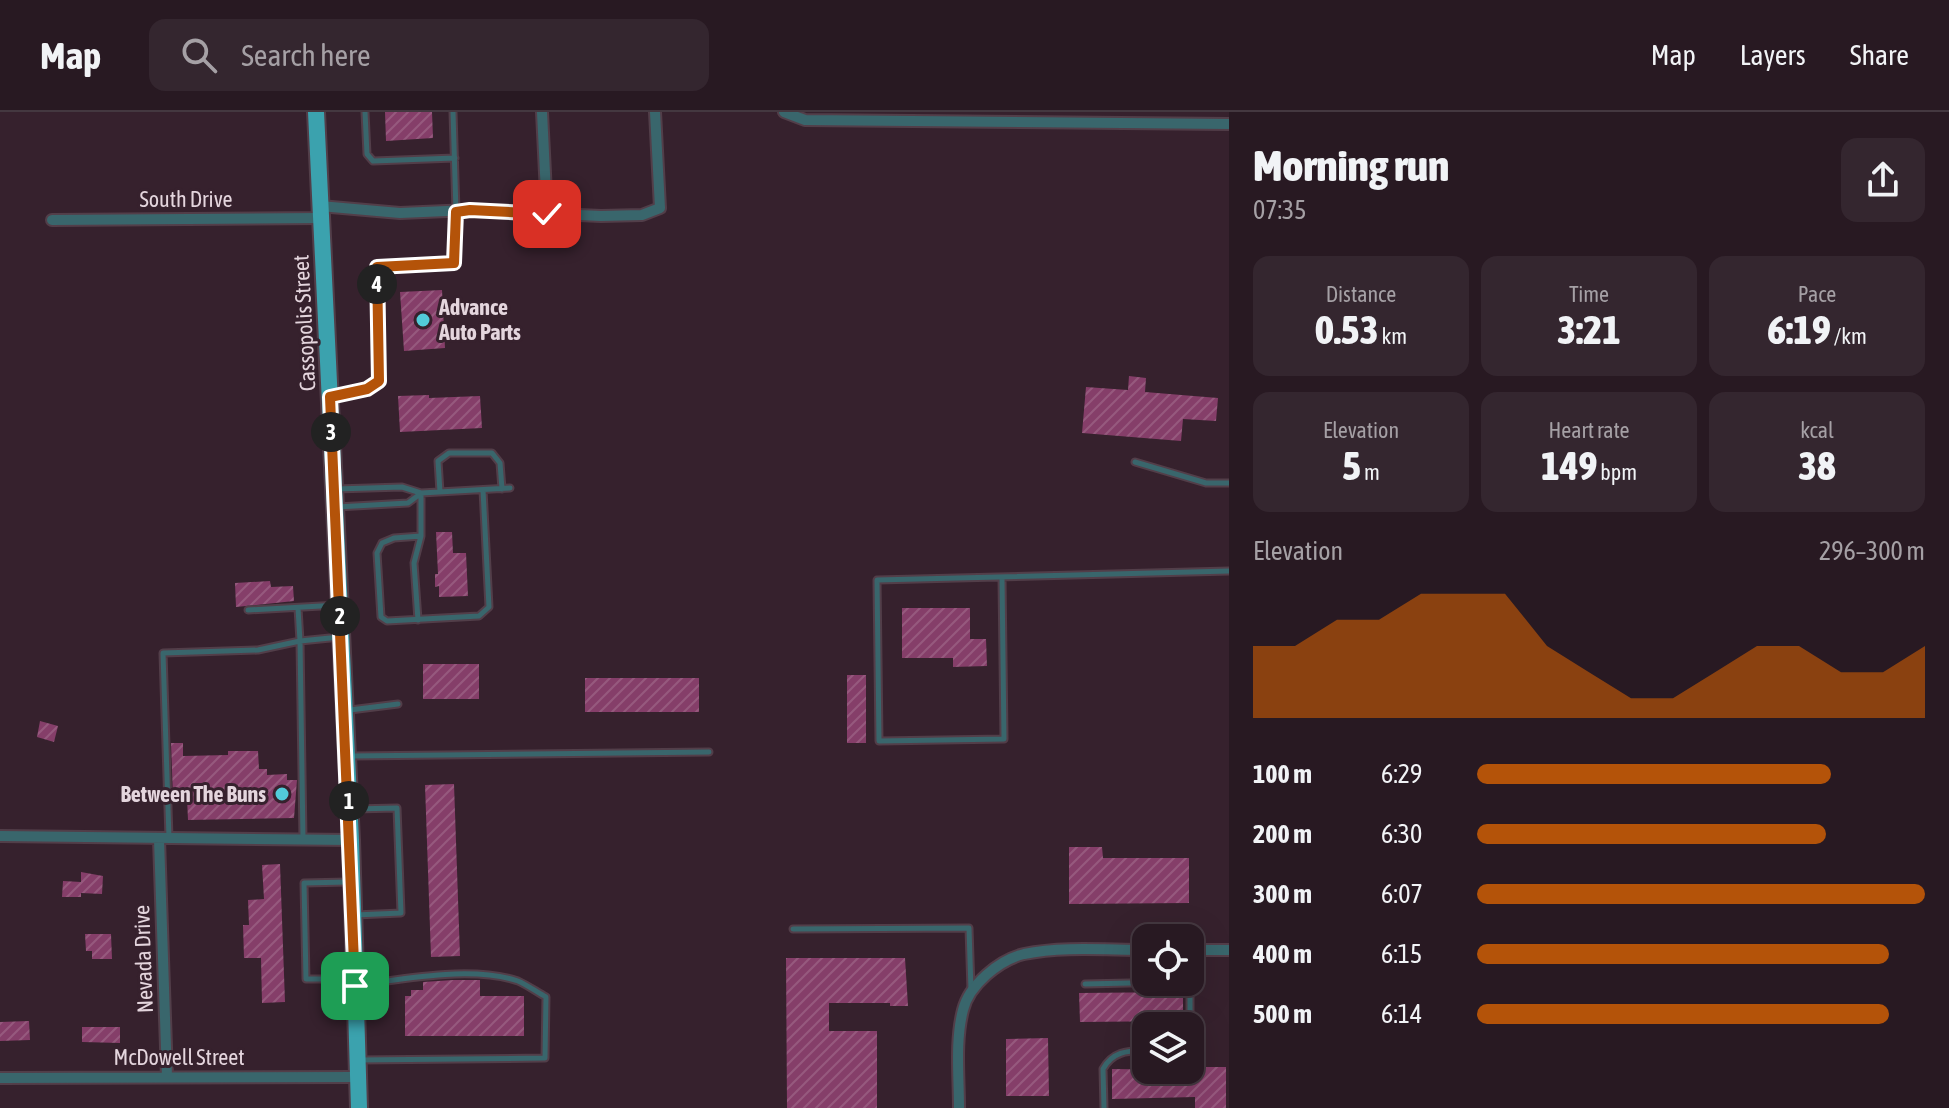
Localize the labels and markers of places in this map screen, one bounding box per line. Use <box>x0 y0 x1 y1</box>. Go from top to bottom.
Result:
pin <box>513 180 581 248</box>
pin: 4 <box>357 264 397 304</box>
place label: Advance Auto Parts <box>438 294 521 345</box>
marker: Advance Auto Parts <box>414 311 432 329</box>
pin: 3 <box>311 412 351 452</box>
pin: 2 <box>320 596 360 636</box>
place label: Between The Buns <box>120 781 266 807</box>
pin: 1 <box>329 781 369 821</box>
marker: Between The Buns <box>273 785 291 803</box>
pin <box>321 952 389 1020</box>

